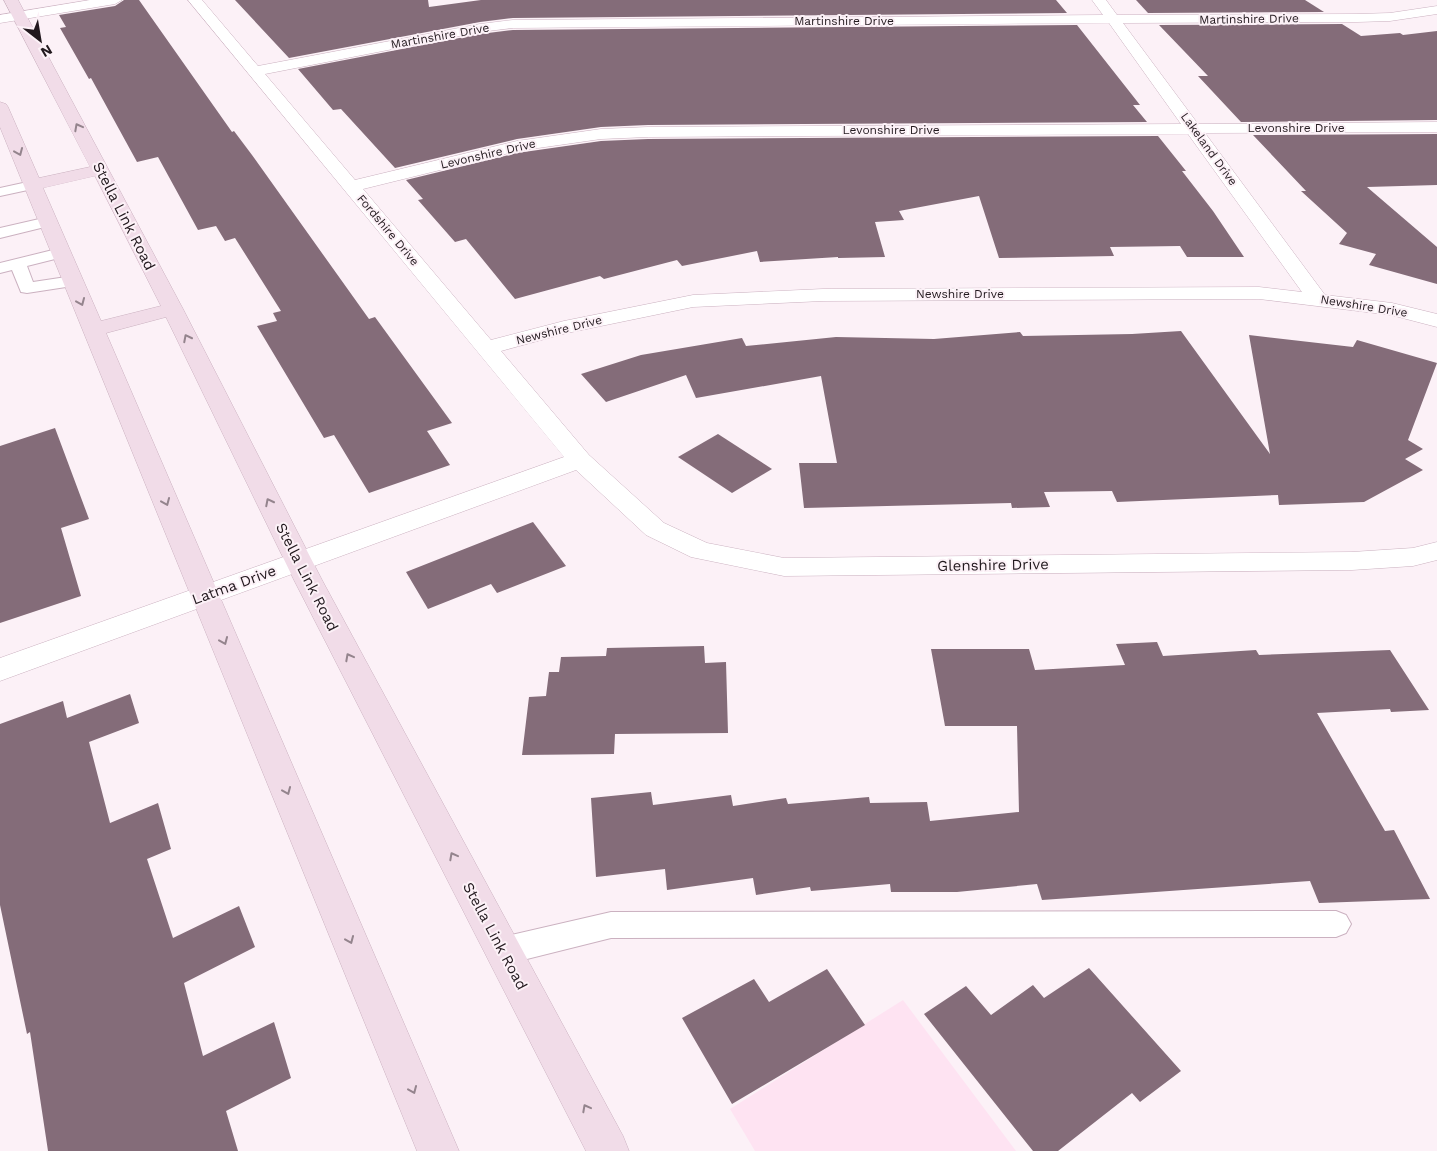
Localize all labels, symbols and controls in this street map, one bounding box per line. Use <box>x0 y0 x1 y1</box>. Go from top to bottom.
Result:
street label: Martinshire Drive <box>1199 11 1299 27</box>
street label: Martinshire Drive <box>794 14 894 28</box>
north arrow <box>15 15 65 65</box>
street label: Martinshire Drive <box>390 20 490 52</box>
text: N <box>38 42 55 61</box>
street label: Lakeland Drive <box>1178 110 1240 188</box>
street label: Levonshire Drive <box>1247 121 1345 135</box>
one-way arrow <box>74 123 84 132</box>
street label: Levonshire Drive <box>842 123 940 137</box>
street label: Levonshire Drive <box>439 136 537 172</box>
one-way arrow <box>12 147 23 156</box>
street label: Stella Link Road <box>89 159 159 273</box>
street label: Fordshire Drive <box>354 192 422 268</box>
street label: Newshire Drive <box>916 287 1004 301</box>
street label: Newshire Drive <box>1319 292 1409 320</box>
one-way arrow <box>75 297 86 306</box>
street label: Newshire Drive <box>515 313 603 347</box>
one-way arrow <box>183 335 193 344</box>
one-way arrow <box>160 497 170 505</box>
one-way arrow <box>265 498 275 507</box>
street label: Stella Link Road <box>272 520 342 634</box>
street label: Glenshire Drive <box>937 555 1049 575</box>
street label: Latma Drive <box>189 561 279 609</box>
one-way arrow <box>217 636 228 645</box>
one-way arrow <box>345 653 355 662</box>
one-way arrow <box>280 786 291 795</box>
one-way arrow <box>449 852 459 861</box>
street label: Stella Link Road <box>459 879 531 993</box>
one-way arrow <box>344 936 354 944</box>
one-way arrow <box>406 1085 417 1094</box>
one-way arrow <box>582 1104 592 1113</box>

